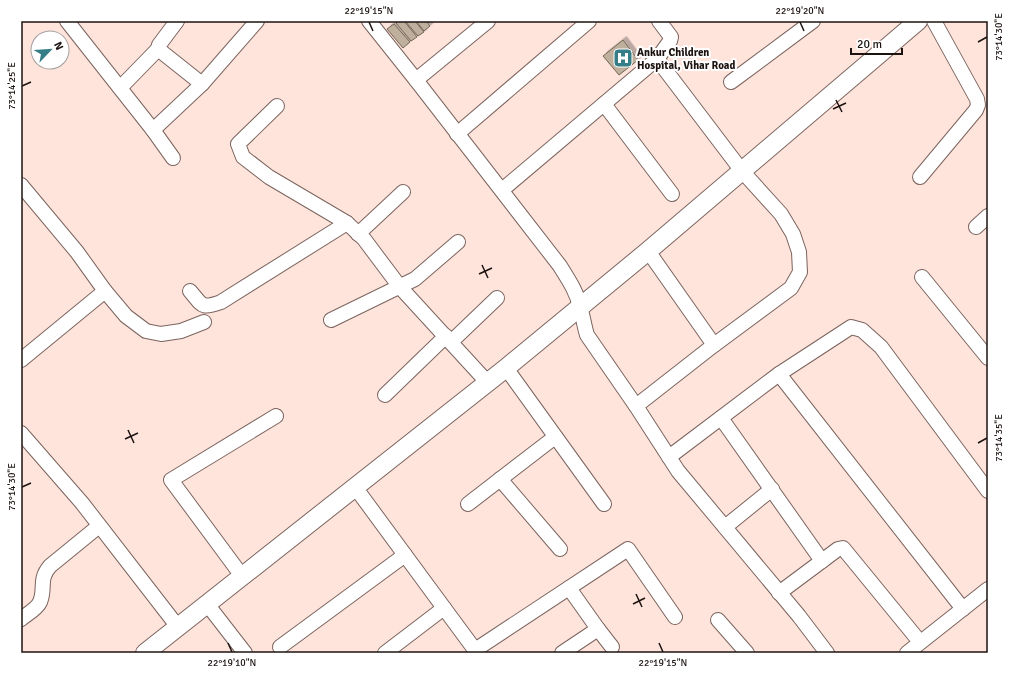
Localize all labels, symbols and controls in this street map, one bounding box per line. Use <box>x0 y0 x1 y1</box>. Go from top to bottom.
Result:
text: 22°19'15"N <box>345 5 393 17</box>
text: 22°19'20"N <box>776 5 824 17</box>
text: 73°14'30"E <box>993 13 1005 61</box>
north arrow <box>30 30 70 70</box>
scale bar <box>851 30 902 56</box>
text: 20 m <box>857 37 882 52</box>
text: N <box>51 40 66 52</box>
place label: Ankur Children Hospital, Vihar Road <box>637 46 735 72</box>
hospital icon: Ankur Children Hospital, Vihar Road <box>612 47 634 69</box>
text: 73°14'25"E <box>6 62 18 110</box>
text: 73°14'35"E <box>993 414 1005 462</box>
text: 73°14'30"E <box>6 463 18 511</box>
text: 22°19'10"N <box>208 657 256 669</box>
text: 22°19'15"N <box>639 657 687 669</box>

